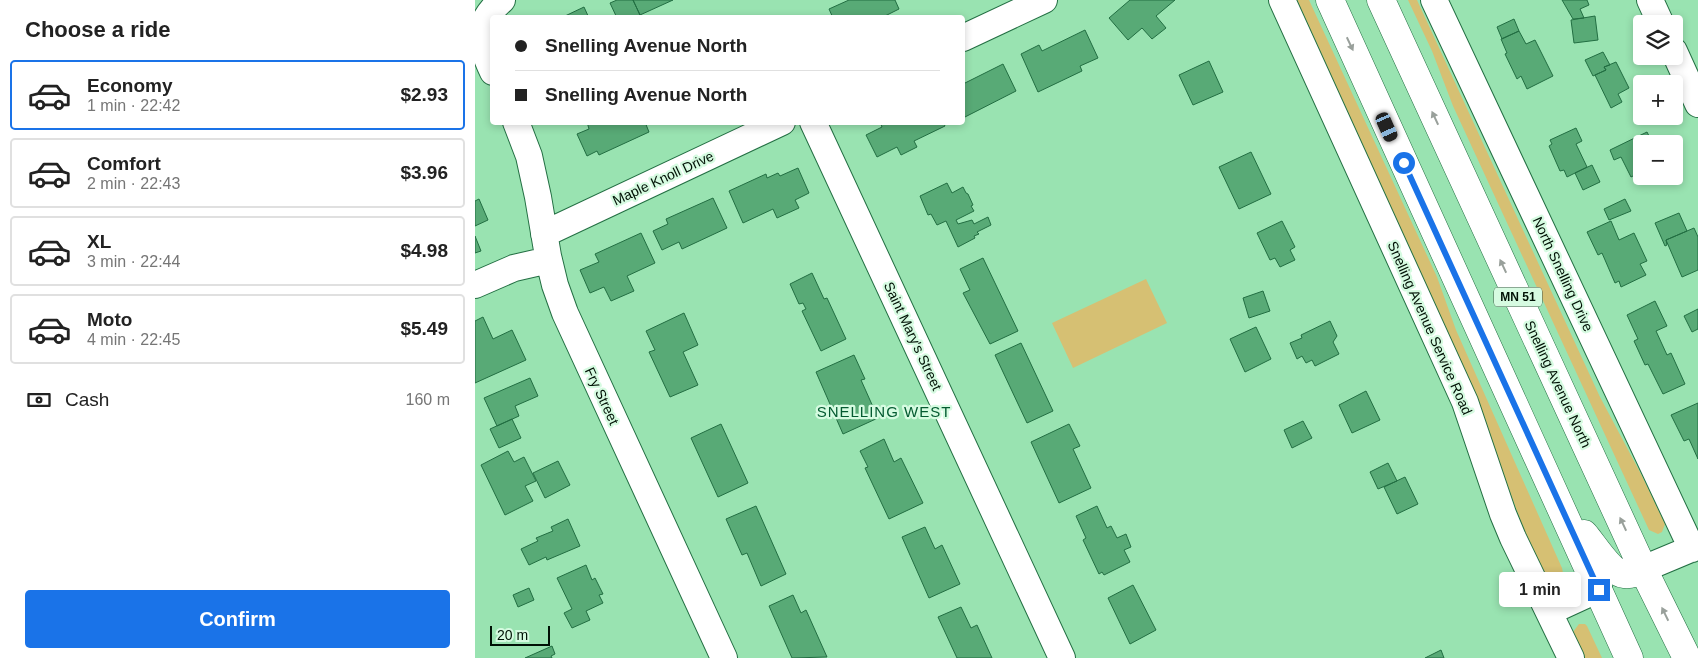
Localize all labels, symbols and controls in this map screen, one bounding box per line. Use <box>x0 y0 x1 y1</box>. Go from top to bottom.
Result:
map controls <box>1633 15 1683 185</box>
button: layers <box>1633 15 1683 65</box>
text: Choose a ride <box>25 17 170 42</box>
text: Snelling Avenue North <box>545 35 747 56</box>
one-way arrow <box>1346 37 1354 51</box>
icon: car <box>27 73 72 118</box>
text: Economy <box>87 75 173 96</box>
button: + <box>1633 75 1683 125</box>
text: $2.93 <box>400 84 448 105</box>
text: Snelling Avenue North <box>545 84 747 105</box>
text: 1 min · 22:42 <box>87 97 180 114</box>
car <box>1374 110 1399 144</box>
one-way arrow <box>1431 111 1439 125</box>
button: − <box>1633 135 1683 185</box>
street label: Maple Knoll Drive <box>610 147 716 208</box>
icon: car <box>27 151 72 196</box>
route start <box>1393 152 1415 174</box>
text: Comfort <box>87 153 161 174</box>
text: $3.96 <box>400 162 448 183</box>
text: 2 min · 22:43 <box>87 175 180 192</box>
street label: North Snelling Drive <box>1529 214 1597 334</box>
icon: car <box>27 229 72 274</box>
text: XL <box>87 231 111 252</box>
street label: Snelling Avenue Service Road <box>1384 239 1476 417</box>
text: $4.98 <box>400 240 448 261</box>
text: 3 min · 22:44 <box>87 253 180 270</box>
one-way arrow <box>1499 259 1507 273</box>
street label: Saint Mary's Street <box>881 279 945 393</box>
road number: MN 51 <box>1494 288 1542 306</box>
icon: car <box>27 307 72 352</box>
text: Moto <box>87 309 132 330</box>
text: $5.49 <box>400 318 448 339</box>
street label: Snelling Avenue North <box>1522 318 1594 450</box>
text: 4 min · 22:45 <box>87 331 180 348</box>
street label: Fry Street <box>582 365 622 427</box>
icon: cash <box>25 386 53 414</box>
text: Cash <box>65 389 109 410</box>
text: 160 m <box>406 391 450 408</box>
district label: SNELLING WEST <box>817 403 951 420</box>
one-way arrow <box>1618 517 1626 531</box>
callout: 1 min <box>1499 572 1581 608</box>
route end <box>1588 579 1610 601</box>
text: 1 min <box>1519 581 1561 598</box>
button: Confirm <box>25 590 450 648</box>
one-way arrow <box>1661 607 1669 621</box>
scale bar <box>490 623 550 646</box>
text: 20 m <box>497 627 528 643</box>

